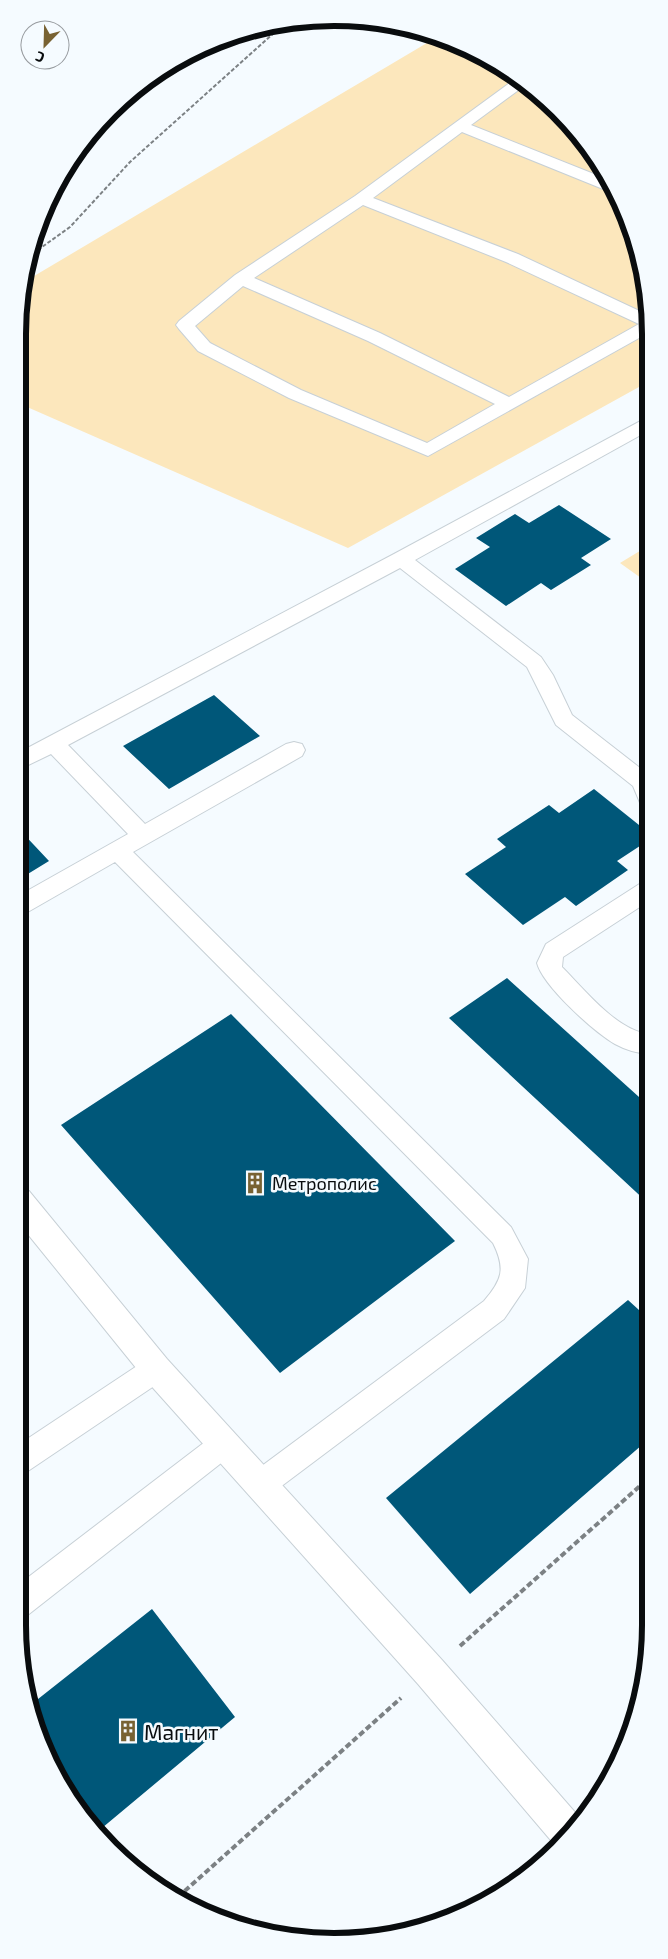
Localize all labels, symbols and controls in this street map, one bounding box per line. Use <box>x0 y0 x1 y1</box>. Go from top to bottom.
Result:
north arrow <box>20 20 70 70</box>
text: С <box>33 48 47 67</box>
building icon: Метрополис <box>242 1170 268 1196</box>
place label: Метрополис <box>272 1172 377 1194</box>
building icon: Магнит <box>115 1718 141 1744</box>
place label: Магнит <box>144 1719 219 1744</box>

